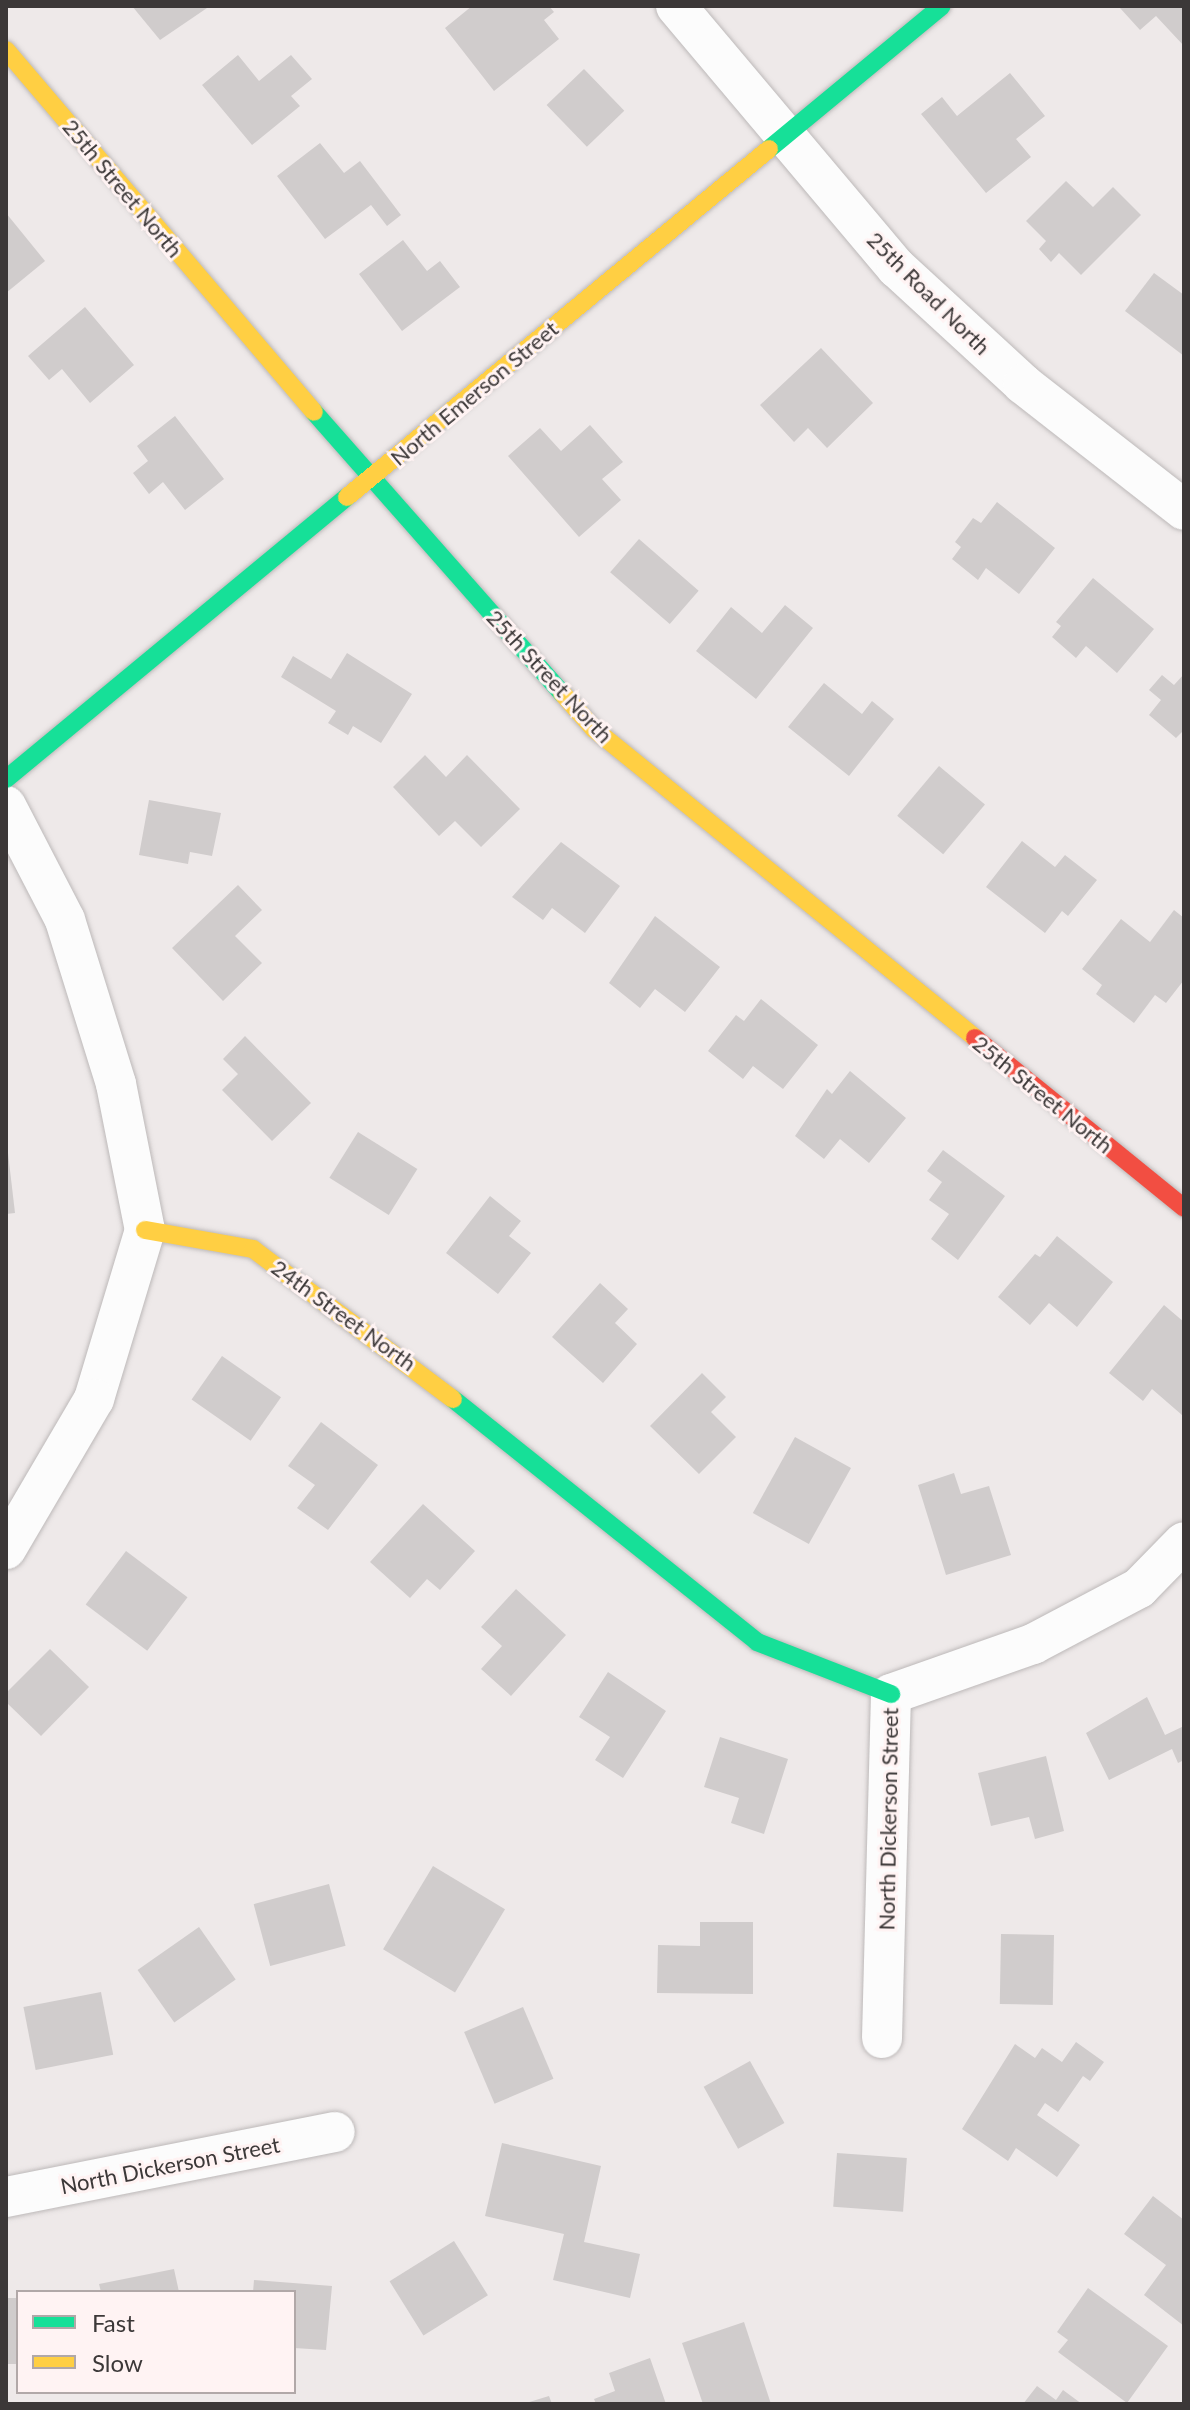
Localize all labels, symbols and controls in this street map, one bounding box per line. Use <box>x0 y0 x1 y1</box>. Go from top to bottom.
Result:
street label: 25th Street North <box>58 114 188 262</box>
street label: 25th Road North <box>862 226 996 360</box>
street label: North Emerson Street <box>385 315 563 471</box>
street label: 25th Street North <box>482 604 618 748</box>
street label: 25th Street North <box>968 1030 1118 1158</box>
street label: 24th Street North <box>267 1254 421 1376</box>
street label: North Dickerson Street <box>873 1707 903 1931</box>
street label: North Dickerson Street <box>58 2131 282 2199</box>
legend <box>16 2290 296 2394</box>
text: Fast <box>92 2308 135 2337</box>
text: Slow <box>92 2348 143 2377</box>

